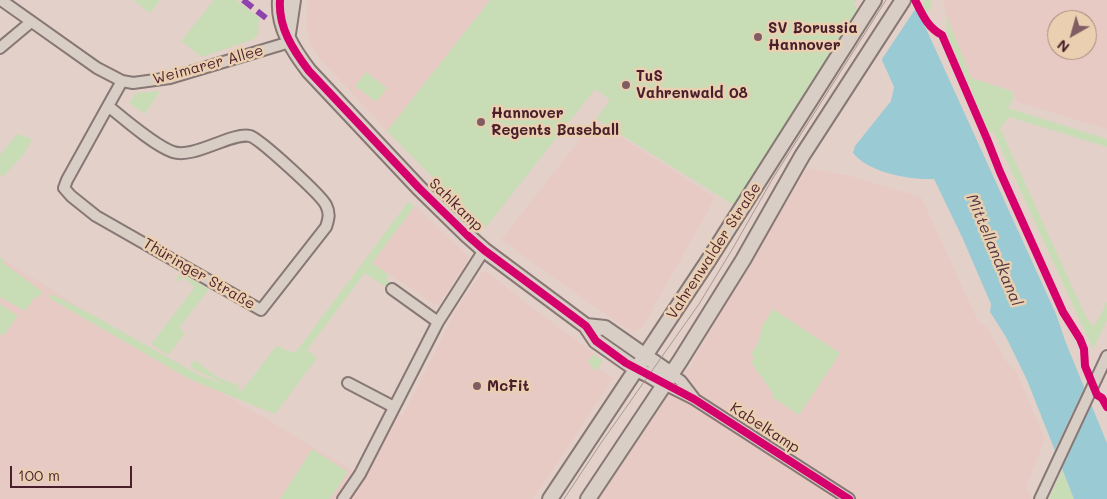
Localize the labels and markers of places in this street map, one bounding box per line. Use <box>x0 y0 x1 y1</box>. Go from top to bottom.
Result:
place label: SV Borussia Hannover <box>768 19 858 54</box>
marker: SV Borussia Hannover <box>752 31 764 43</box>
place label: TuS Vahrenwald 08 <box>636 67 748 102</box>
marker: TuS Vahrenwald 08 <box>620 79 632 91</box>
place label: Hannover Regents Baseball <box>491 104 619 139</box>
marker: Hannover Regents Baseball <box>475 116 487 128</box>
place label: McFit <box>487 377 529 395</box>
marker: McFit <box>471 380 483 392</box>

